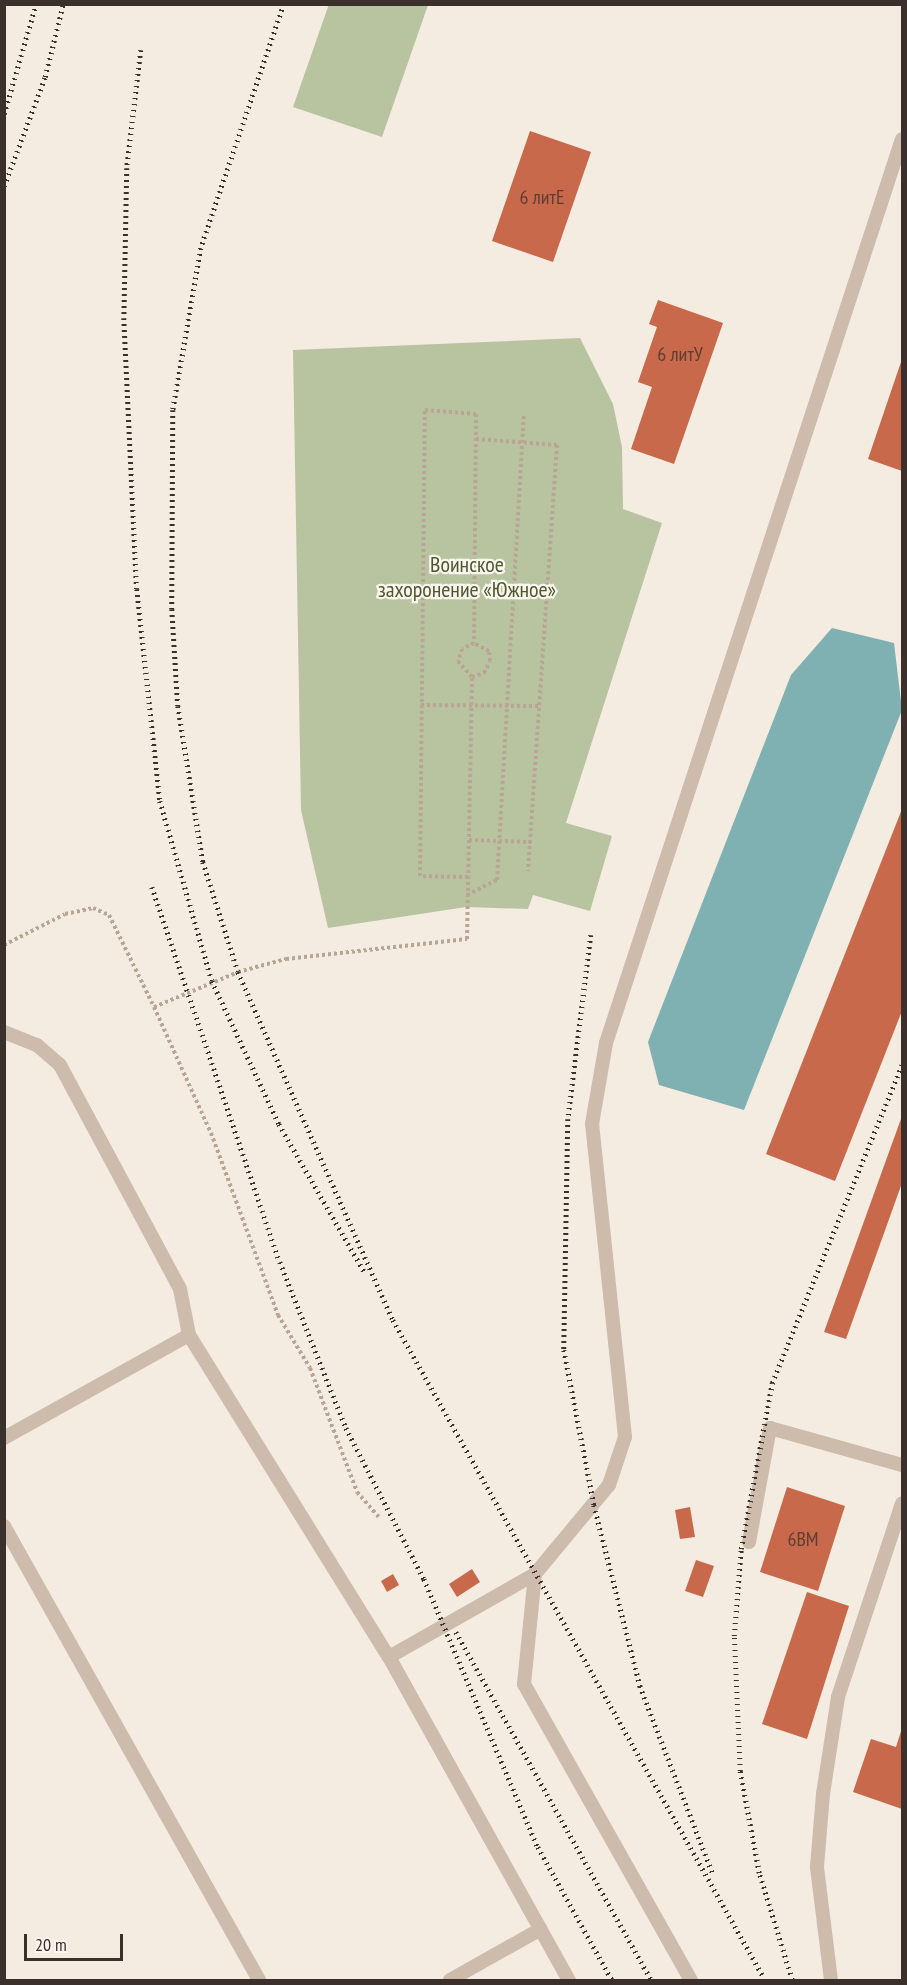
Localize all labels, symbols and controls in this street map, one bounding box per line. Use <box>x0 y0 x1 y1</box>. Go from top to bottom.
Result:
house number: 6 литЕ <box>519 185 565 209</box>
house number: 6 литУ <box>657 342 703 366</box>
park label: Воинское захоронение «Южное» <box>378 551 556 602</box>
house number: 6ВМ <box>787 1527 819 1551</box>
scale bar <box>27 1922 126 1960</box>
text: 20 m <box>35 1933 67 1956</box>

